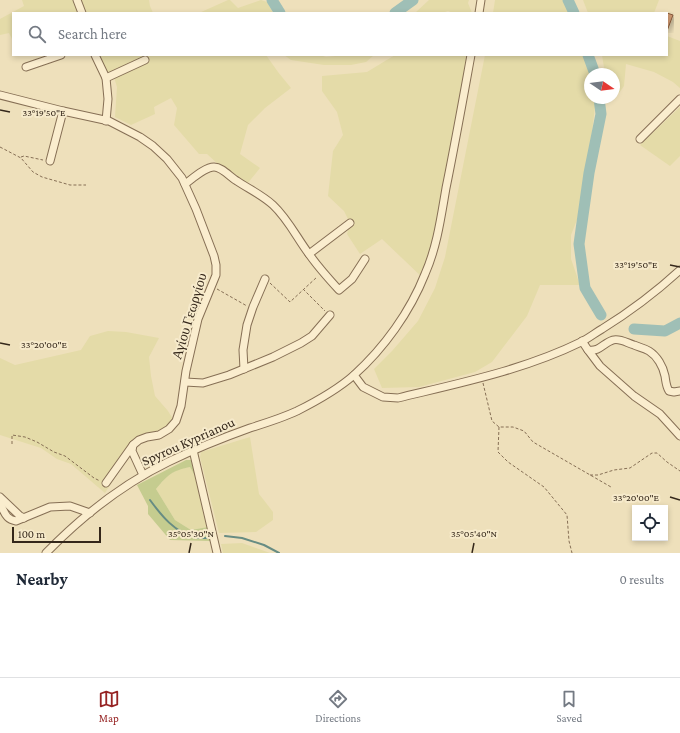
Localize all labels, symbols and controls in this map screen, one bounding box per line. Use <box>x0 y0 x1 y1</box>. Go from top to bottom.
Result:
search box <box>12 12 668 56</box>
icon: search <box>26 23 48 45</box>
text: Search here <box>58 26 127 42</box>
north arrow <box>584 68 620 104</box>
text: 33°19'50"E <box>22 107 66 118</box>
text: 33°19'50"E <box>614 259 658 270</box>
street label: Αγίου Γεωργίου <box>168 271 210 361</box>
text: 33°20'00"E <box>21 339 68 350</box>
street label: Spyrou Kyprianou <box>139 413 238 469</box>
text: 33°20'00"E <box>613 492 660 503</box>
map controls <box>632 505 668 541</box>
button: locate <box>632 505 668 541</box>
scale bar <box>12 525 101 544</box>
text: 100 m <box>18 528 45 540</box>
text: 35°05'30"N <box>168 528 215 539</box>
text: 35°05'40"N <box>451 528 498 539</box>
text: Nearby <box>16 570 68 589</box>
text: 0 results <box>619 572 664 587</box>
tab: Map <box>98 688 120 724</box>
tab: Directions <box>315 688 361 724</box>
tab: Saved <box>556 688 582 724</box>

